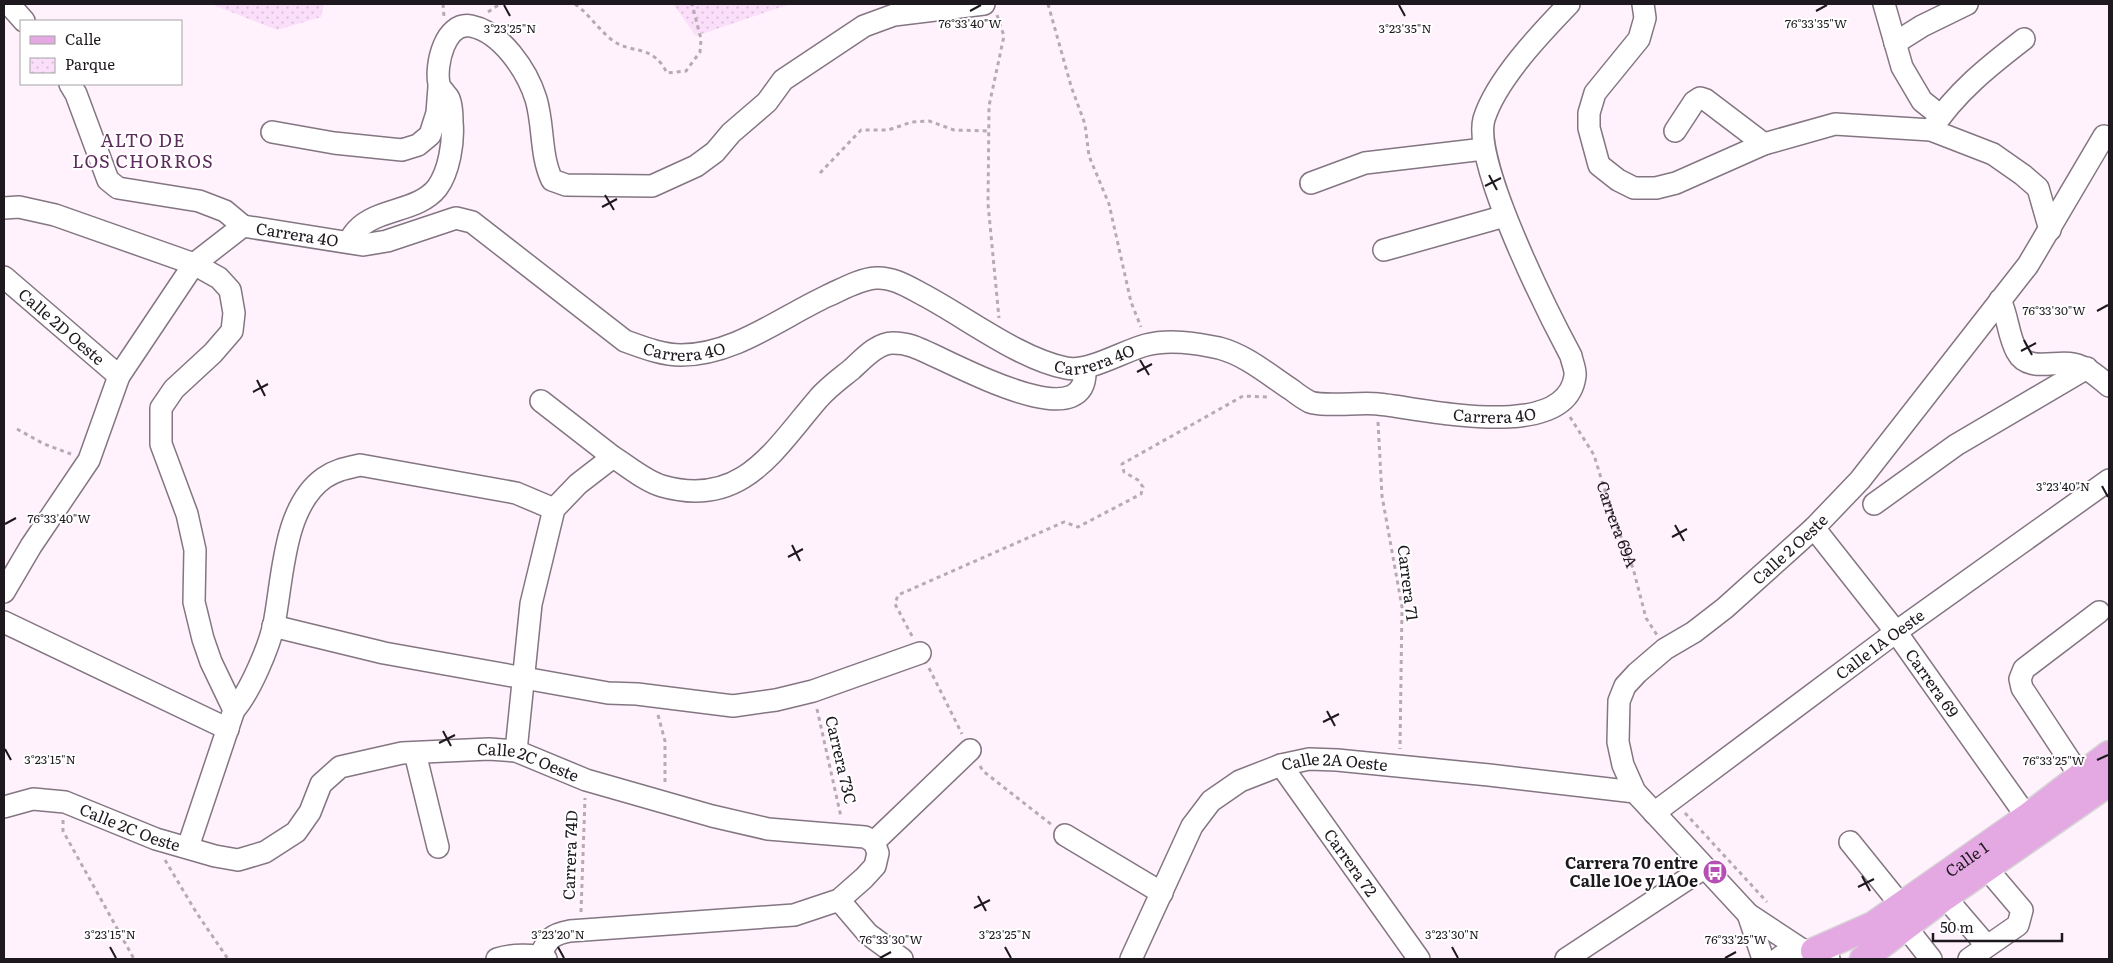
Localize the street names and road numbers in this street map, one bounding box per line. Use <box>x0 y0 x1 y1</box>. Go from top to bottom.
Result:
street label: Carrera 4O <box>255 215 340 252</box>
street label: Calle 2D Oeste <box>14 282 111 370</box>
street label: Carrera 4O <box>640 335 728 366</box>
street label: Carrera 4O <box>1052 337 1138 380</box>
street label: Carrera 4O <box>1452 400 1538 428</box>
street label: Carrera 69A <box>1592 478 1645 571</box>
street label: Calle 2 Oeste <box>1746 508 1833 589</box>
street label: Carrera 71 <box>1392 543 1426 623</box>
street label: Calle 1A Oeste <box>1830 603 1929 684</box>
street label: Carrera 69 <box>1900 643 1966 722</box>
street label: Carrera 73C <box>820 713 864 806</box>
street label: Calle 2C Oeste <box>476 736 583 787</box>
street label: Calle 2A Oeste <box>1279 746 1389 776</box>
street label: Calle 2C Oeste <box>76 796 183 856</box>
street label: Carrera 74D <box>555 810 583 900</box>
street label: Carrera 72 <box>1319 823 1384 901</box>
street label: Calle 1 <box>1940 834 1993 882</box>

